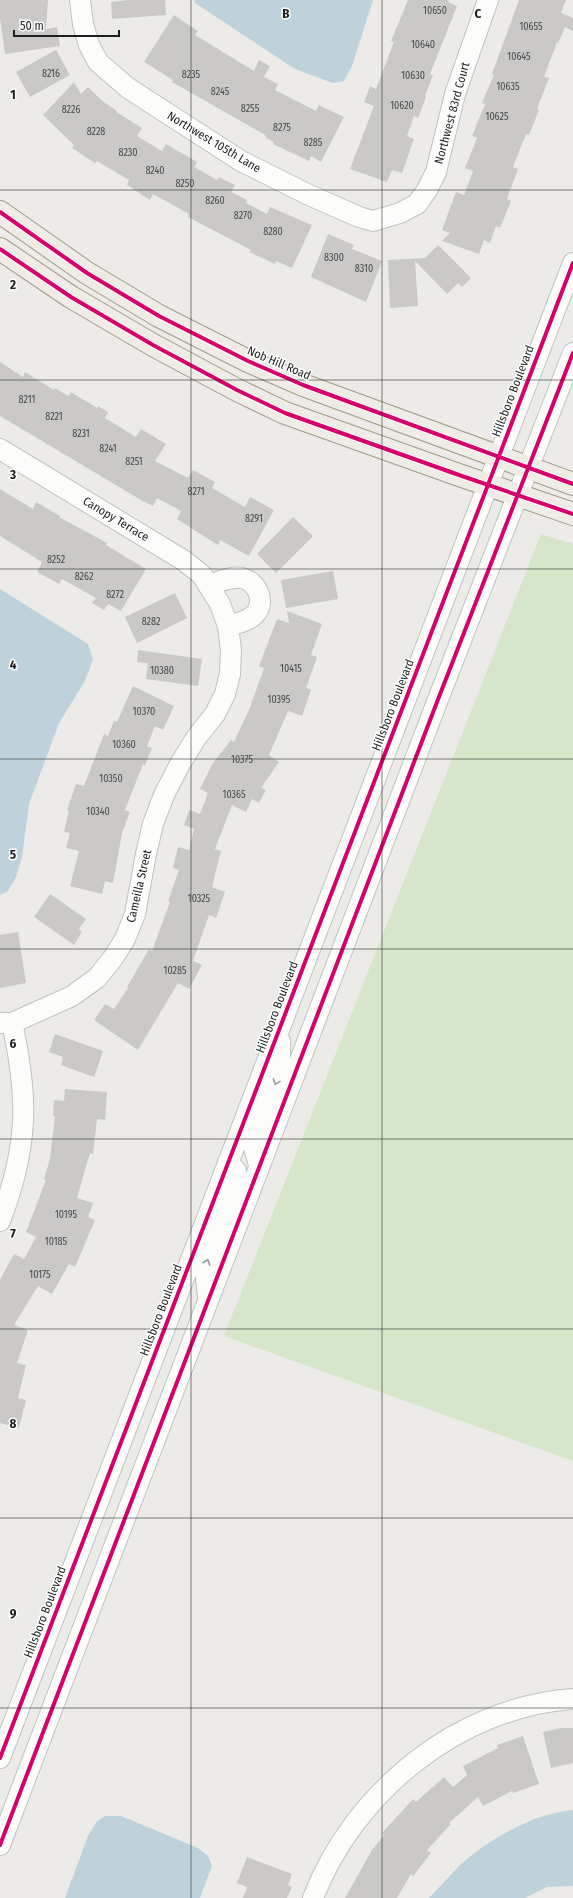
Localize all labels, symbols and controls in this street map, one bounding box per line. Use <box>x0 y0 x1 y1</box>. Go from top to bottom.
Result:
house number: 10650 <box>423 5 447 17</box>
text: B <box>282 6 290 21</box>
text: C <box>475 6 482 21</box>
scale bar <box>14 12 119 38</box>
text: 50 m <box>20 19 44 33</box>
house number: 10655 <box>519 21 543 33</box>
house number: 10640 <box>411 39 435 51</box>
house number: 10645 <box>507 51 531 63</box>
street label: Northwest 83rd Court <box>432 61 472 165</box>
house number: 8216 <box>42 68 60 80</box>
house number: 8235 <box>182 69 201 81</box>
house number: 10630 <box>401 70 425 82</box>
house number: 10635 <box>496 81 520 93</box>
house number: 8245 <box>211 86 230 98</box>
text: 1 <box>10 87 16 102</box>
house number: 10620 <box>390 100 414 112</box>
house number: 8255 <box>241 103 260 115</box>
house number: 8226 <box>62 104 80 116</box>
street label: Northwest 105th Lane <box>165 109 263 175</box>
house number: 10625 <box>486 111 509 123</box>
house number: 8275 <box>273 122 291 134</box>
house number: 8228 <box>87 126 105 138</box>
house number: 8285 <box>304 137 323 149</box>
house number: 8230 <box>118 147 138 159</box>
house number: 8240 <box>145 165 165 177</box>
house number: 8250 <box>175 178 195 190</box>
house number: 8260 <box>205 195 225 207</box>
house number: 8270 <box>234 210 252 222</box>
house number: 8280 <box>263 226 283 238</box>
house number: 8300 <box>324 252 344 264</box>
house number: 8310 <box>355 263 373 275</box>
text: 2 <box>9 277 16 292</box>
street label: Nob Hill Road <box>245 343 313 383</box>
street label: Hillsboro Boulevard <box>489 343 537 439</box>
house number: 8211 <box>19 394 35 406</box>
house number: 8221 <box>45 411 63 423</box>
house number: 8231 <box>72 428 90 440</box>
house number: 8241 <box>99 443 117 455</box>
house number: 8251 <box>125 456 143 468</box>
text: 3 <box>9 467 16 482</box>
house number: 8271 <box>187 486 205 498</box>
street label: Canopy Terrace <box>80 494 152 544</box>
house number: 8291 <box>245 513 263 525</box>
house number: 8252 <box>47 554 66 566</box>
house number: 8262 <box>75 571 94 583</box>
house number: 8272 <box>106 589 124 601</box>
house number: 8282 <box>142 616 161 628</box>
text: 4 <box>10 657 17 672</box>
street label: Hillsboro Boulevard <box>369 657 417 753</box>
house number: 10415 <box>280 663 302 675</box>
house number: 10380 <box>150 665 174 677</box>
house number: 10395 <box>268 694 291 706</box>
house number: 10370 <box>133 706 155 718</box>
house number: 10360 <box>112 739 136 751</box>
house number: 10375 <box>231 754 253 766</box>
house number: 10350 <box>99 773 123 785</box>
house number: 10365 <box>222 789 246 801</box>
house number: 10340 <box>86 806 110 818</box>
text: 5 <box>10 847 16 862</box>
street label: Cameilla Street <box>124 848 154 924</box>
house number: 10325 <box>188 893 211 905</box>
street label: Hillsboro Boulevard <box>253 959 301 1055</box>
house number: 10285 <box>164 965 187 977</box>
text: 6 <box>10 1036 17 1051</box>
one-way arrow <box>272 1078 280 1085</box>
house number: 10195 <box>55 1209 78 1221</box>
text: 7 <box>10 1226 16 1241</box>
house number: 10185 <box>45 1236 68 1248</box>
one-way arrow <box>203 1259 211 1266</box>
street label: Hillsboro Boulevard <box>137 1262 185 1358</box>
house number: 10175 <box>29 1269 51 1281</box>
text: 8 <box>10 1416 17 1431</box>
street label: Hillsboro Boulevard <box>21 1564 69 1660</box>
text: 9 <box>10 1606 17 1621</box>

